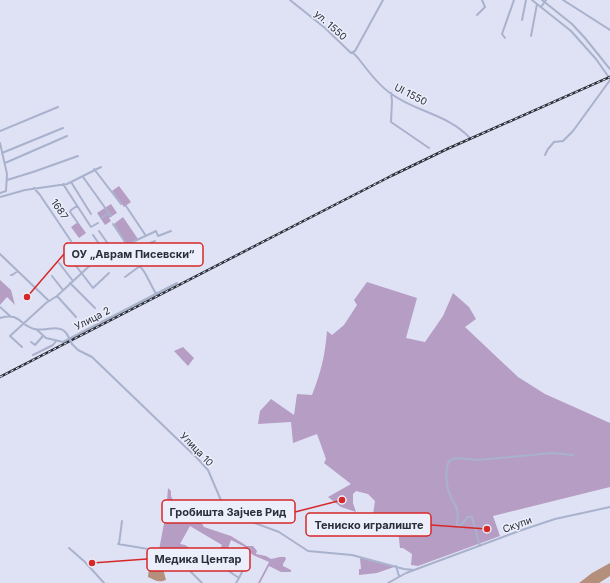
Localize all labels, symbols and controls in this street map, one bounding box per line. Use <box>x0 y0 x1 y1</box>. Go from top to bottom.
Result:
street label: ул. 1550 <box>312 7 350 43</box>
street label: Ul 1550 <box>393 81 429 107</box>
street label: 1687 <box>49 196 71 222</box>
callout: ОУ „Аврам Писевски“ <box>64 243 203 266</box>
text: ОУ „Аврам Писевски“ <box>71 247 195 261</box>
street label: Улица 2 <box>72 304 112 332</box>
street label: Улица 10 <box>178 429 216 469</box>
callout: Гробишта Зајчев Рид <box>162 500 295 523</box>
text: Гробишта Зајчев Рид <box>170 505 287 519</box>
callout: Тениско игралиште <box>306 513 431 536</box>
street label: Скупи <box>501 513 533 535</box>
text: Тениско игралиште <box>315 518 424 532</box>
callout: Медика Центар <box>147 548 250 571</box>
text: Медика Центар <box>154 552 242 566</box>

